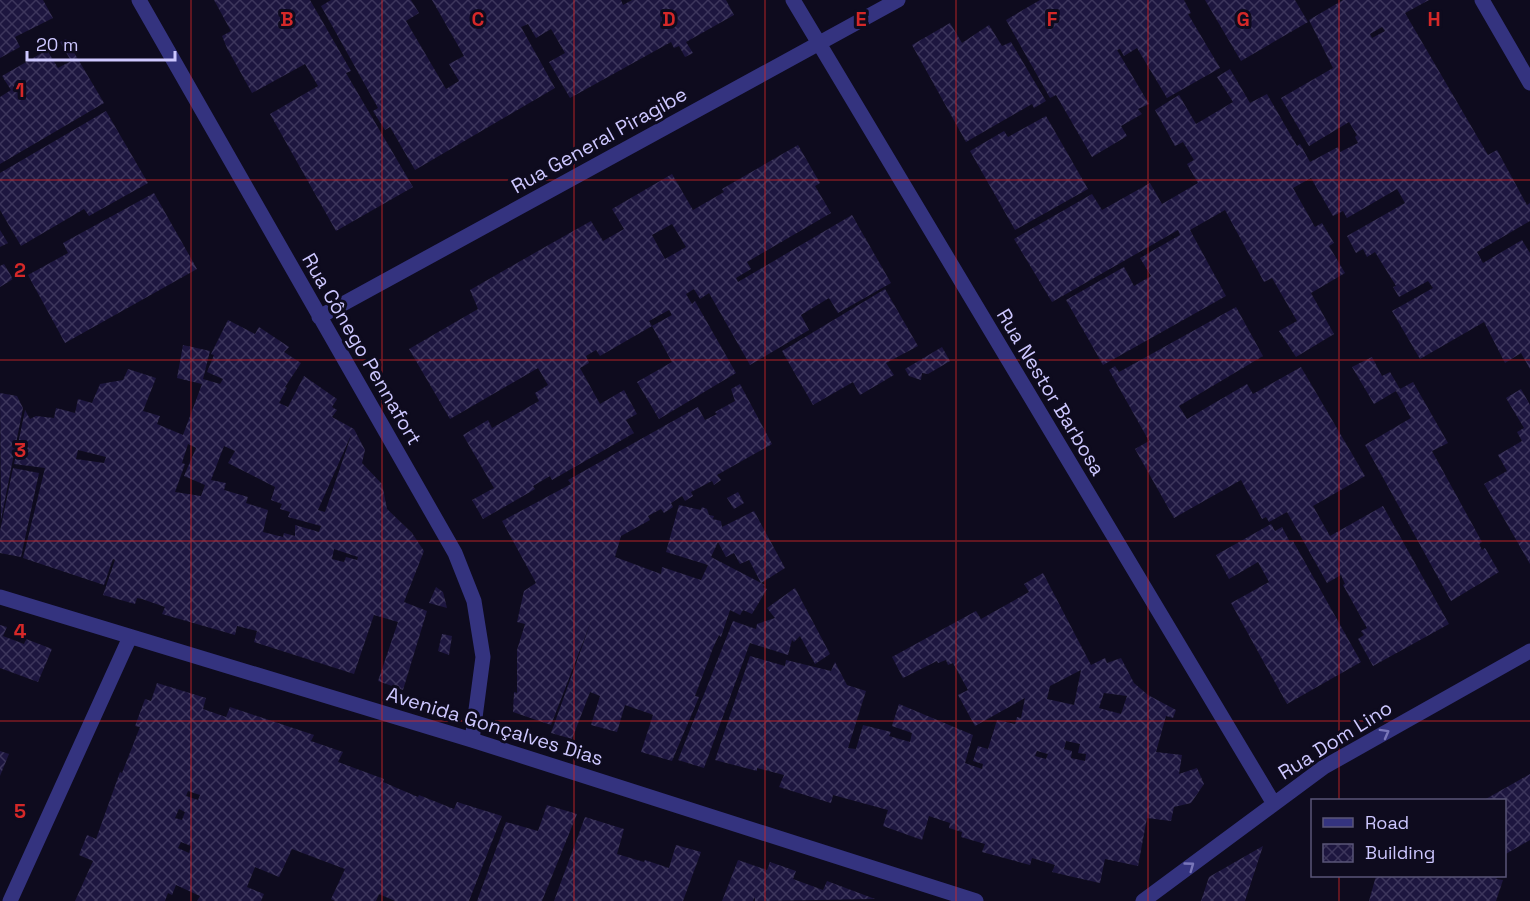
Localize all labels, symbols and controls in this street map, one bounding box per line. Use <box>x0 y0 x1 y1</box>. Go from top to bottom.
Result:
text: B <box>280 6 294 32</box>
text: C <box>472 6 485 32</box>
text: D <box>662 6 676 32</box>
text: E <box>855 6 867 32</box>
text: F <box>1047 6 1058 32</box>
text: G <box>1236 6 1250 32</box>
text: H <box>1427 6 1441 32</box>
scale bar <box>27 24 176 62</box>
text: 20 m <box>36 33 79 56</box>
text: 1 <box>15 77 25 103</box>
street label: Rua General Piragibe <box>506 81 692 199</box>
street label: Rua Cônego Pennafort <box>296 248 428 450</box>
text: 2 <box>14 257 26 283</box>
street label: Rua Nestor Barbosa <box>991 304 1111 480</box>
text: 3 <box>14 437 26 463</box>
text: 4 <box>14 618 27 644</box>
street label: Avenida Gonçalves Dias <box>383 681 607 771</box>
street label: Rua Dom Lino <box>1273 695 1397 785</box>
one-way arrow <box>1379 728 1389 740</box>
text: 5 <box>14 798 26 824</box>
legend <box>1311 799 1506 877</box>
text: Road <box>1365 811 1409 834</box>
text: Building <box>1365 841 1435 864</box>
one-way arrow <box>1183 863 1194 874</box>

